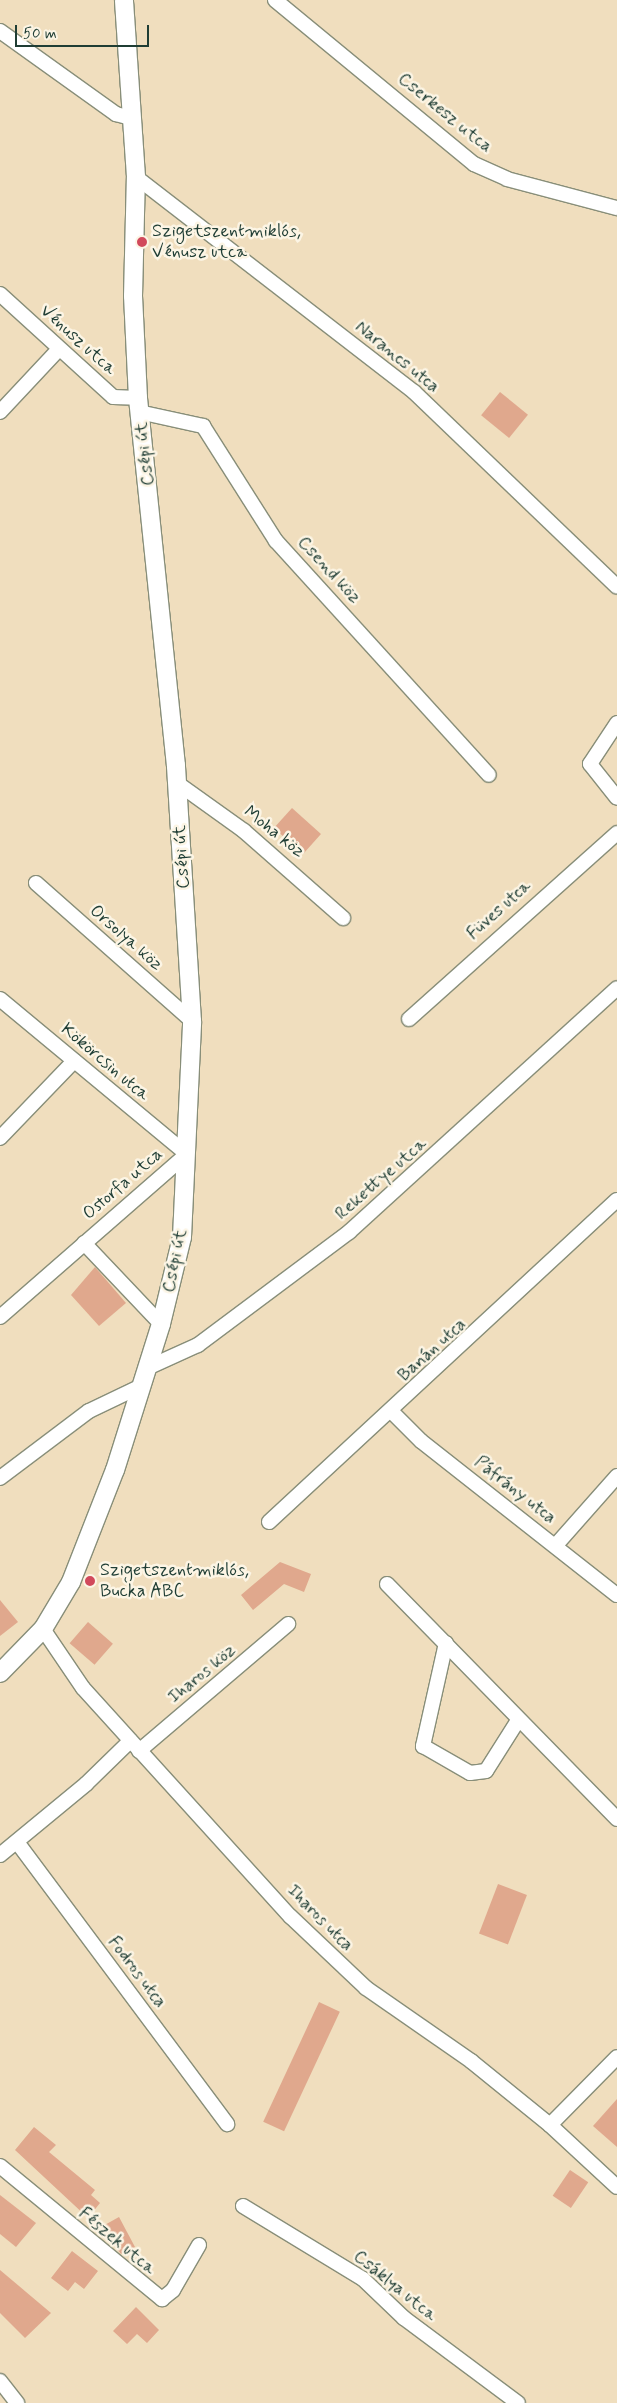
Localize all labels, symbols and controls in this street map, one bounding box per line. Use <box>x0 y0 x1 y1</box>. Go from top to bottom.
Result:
scale bar <box>18 15 151 47</box>
text: 50 m <box>23 24 57 44</box>
street label: Cserkesz utca <box>394 69 496 157</box>
place label: Szigetszentmiklós, Vénusz utca <box>152 221 301 264</box>
marker: Szigetszentmiklós, Vénusz utca <box>136 236 148 248</box>
street label: Vénusz utca <box>35 300 121 380</box>
street label: Narancs utca <box>349 315 445 399</box>
street label: Csépi út <box>130 421 160 487</box>
street label: Csend köz <box>293 532 365 608</box>
street label: Moha köz <box>239 801 309 863</box>
street label: Csépi út <box>169 824 195 890</box>
street label: Füves utca <box>461 874 537 946</box>
street label: Orsolya köz <box>85 901 167 975</box>
street label: Kökörcsin utca <box>54 1017 156 1107</box>
street label: Rekettye utca <box>331 1133 431 1225</box>
street label: Ostorfa utca <box>79 1144 167 1224</box>
street label: Csépi út <box>158 1228 192 1294</box>
street label: Banán utca <box>392 1312 472 1388</box>
street label: Páfrány utca <box>468 1450 562 1530</box>
place label: Szigetszentmiklós, Bucka ABC <box>100 1560 249 1602</box>
marker: Szigetszentmiklós, Bucka ABC <box>84 1575 96 1587</box>
street label: Iharos köz <box>164 1640 240 1708</box>
street label: Iharos utca <box>281 1879 359 1957</box>
street label: Fodros utca <box>102 1930 172 2014</box>
street label: Fészek utca <box>74 2203 160 2279</box>
street label: Csáklya utca <box>349 2246 441 2326</box>

